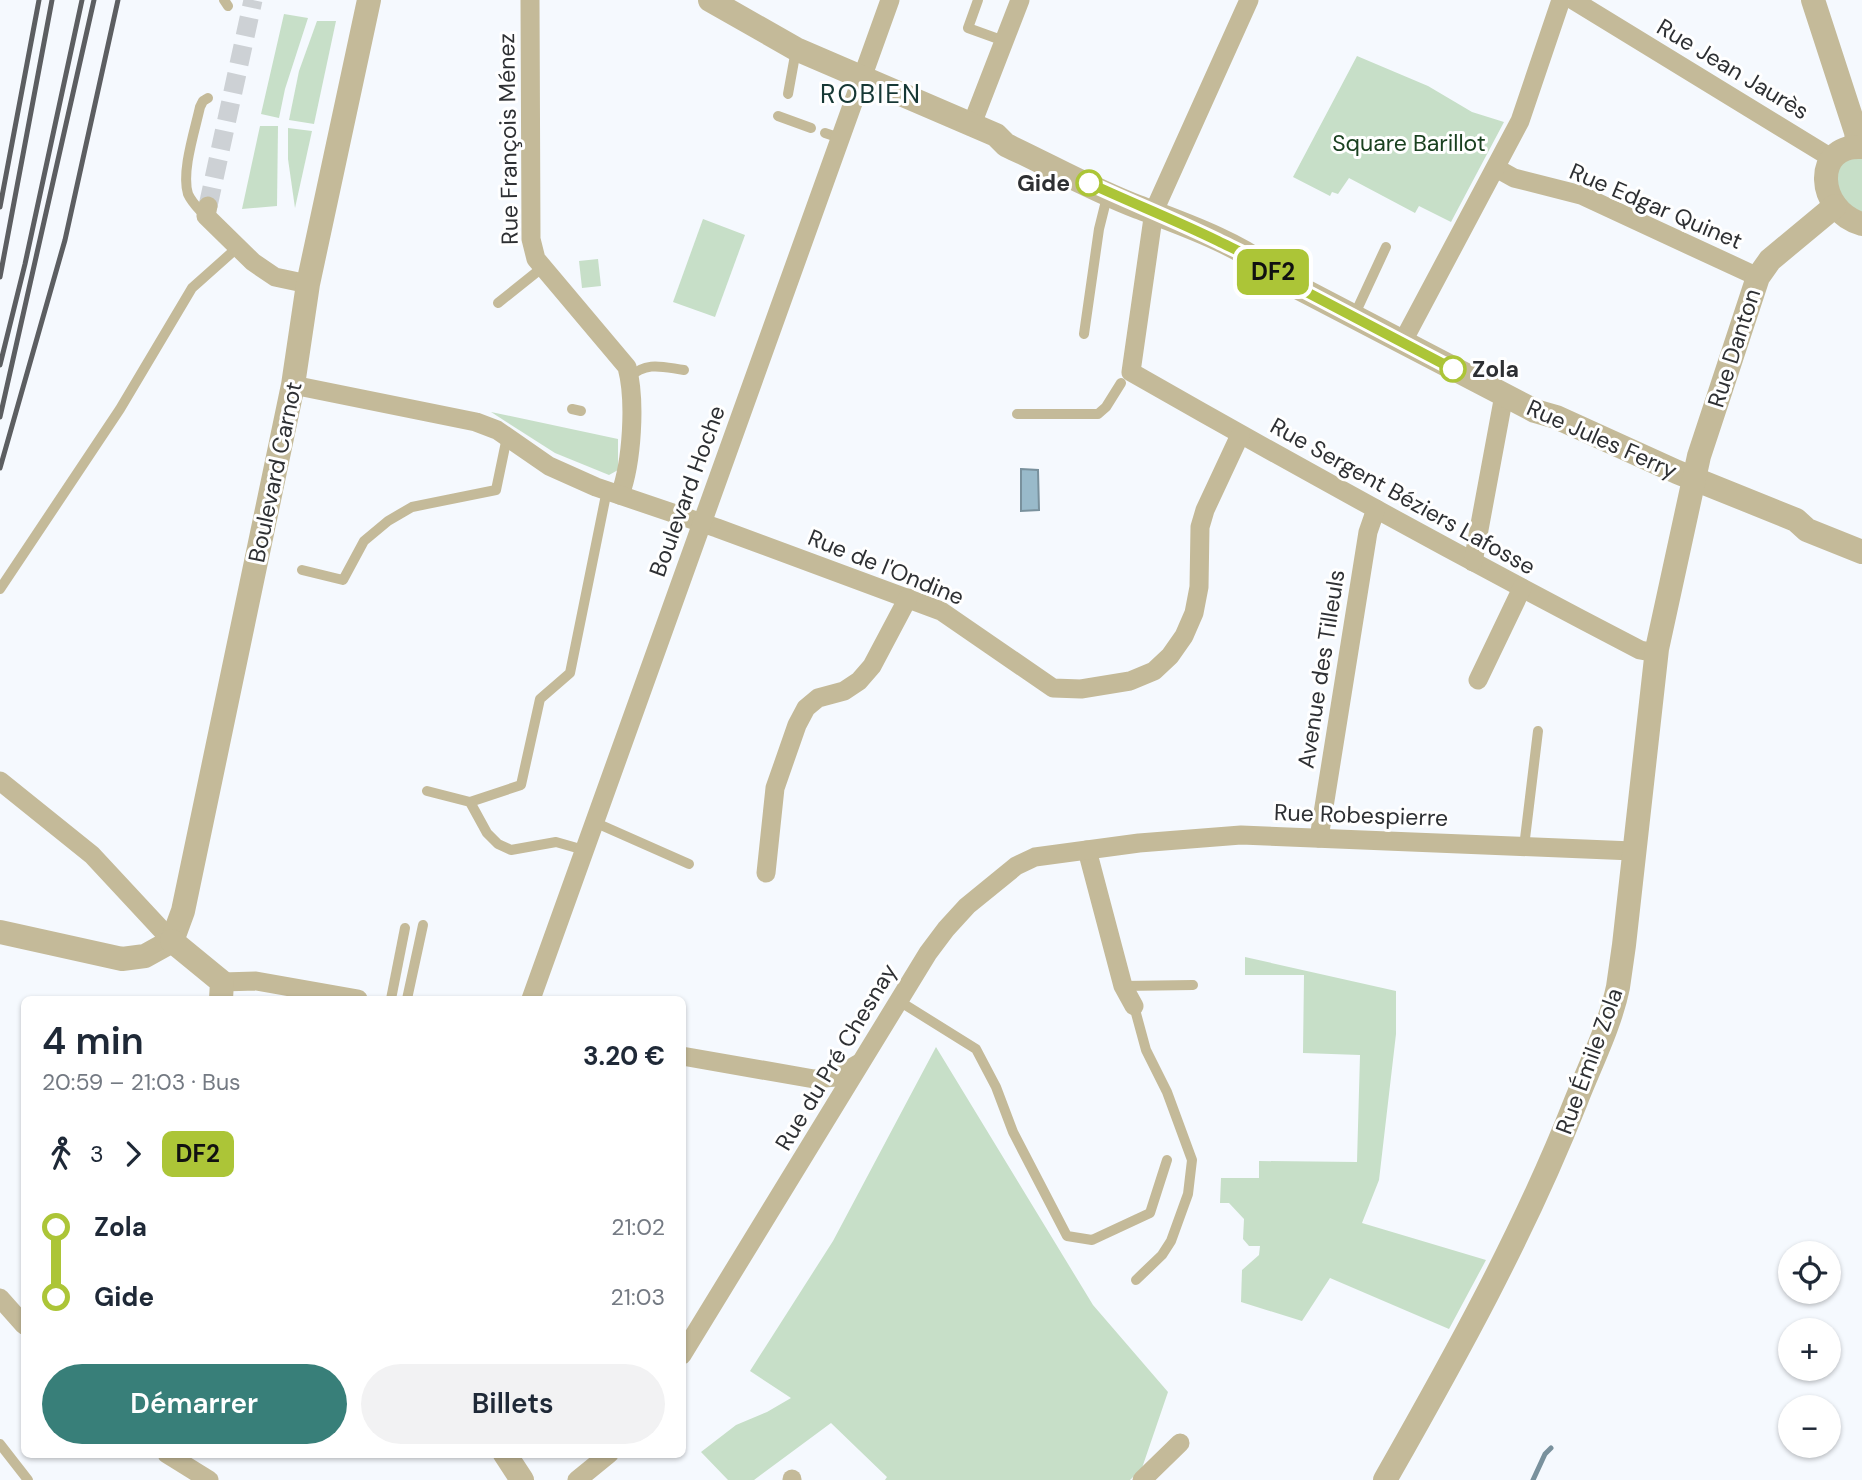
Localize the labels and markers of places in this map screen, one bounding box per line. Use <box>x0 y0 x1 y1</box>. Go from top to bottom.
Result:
place label: Gide <box>1017 168 1070 198</box>
marker: Gide <box>1076 170 1102 196</box>
place label: Zola <box>1472 354 1519 384</box>
marker: Zola <box>1440 356 1466 382</box>

